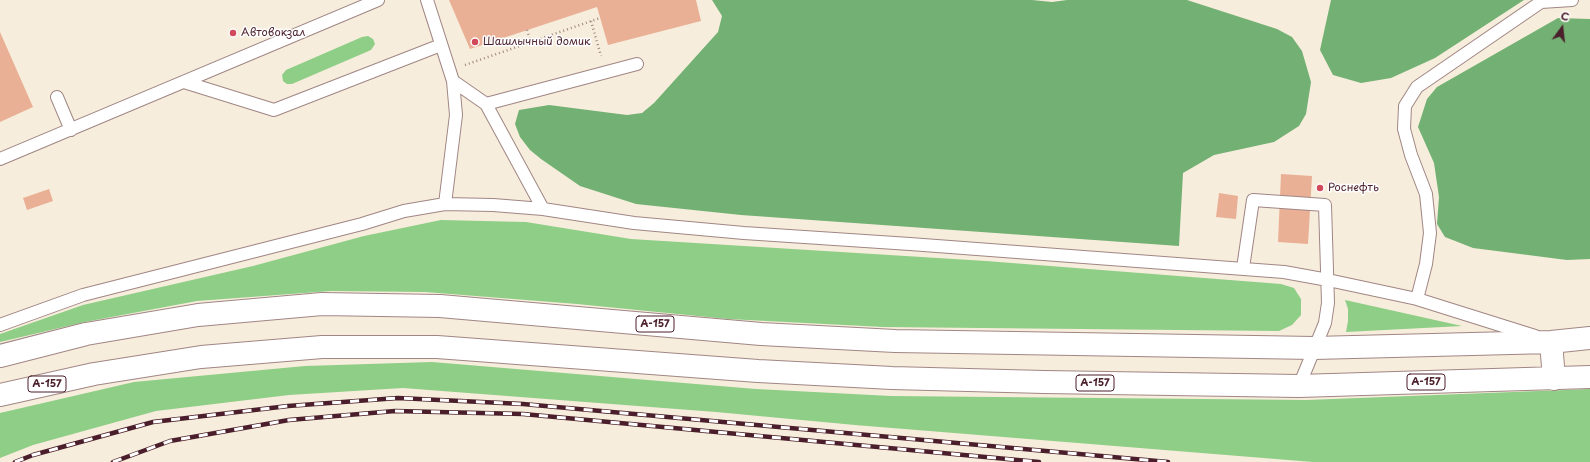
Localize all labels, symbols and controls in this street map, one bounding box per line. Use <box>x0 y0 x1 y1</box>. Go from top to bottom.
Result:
text: С <box>1559 7 1571 25</box>
north arrow <box>1542 8 1582 48</box>
place label: Автовокзал <box>241 26 305 40</box>
marker: Автовокзал <box>228 28 238 38</box>
place label: Шашлычный домик <box>483 35 591 49</box>
marker: Шашлычный домик <box>470 37 480 47</box>
place label: Роснефть <box>1328 181 1379 195</box>
marker: Роснефть <box>1315 183 1325 193</box>
road number: А-157 <box>636 316 674 332</box>
road number: А-157 <box>1407 374 1445 390</box>
road number: А-157 <box>1076 375 1114 391</box>
road number: А-157 <box>28 376 66 392</box>

